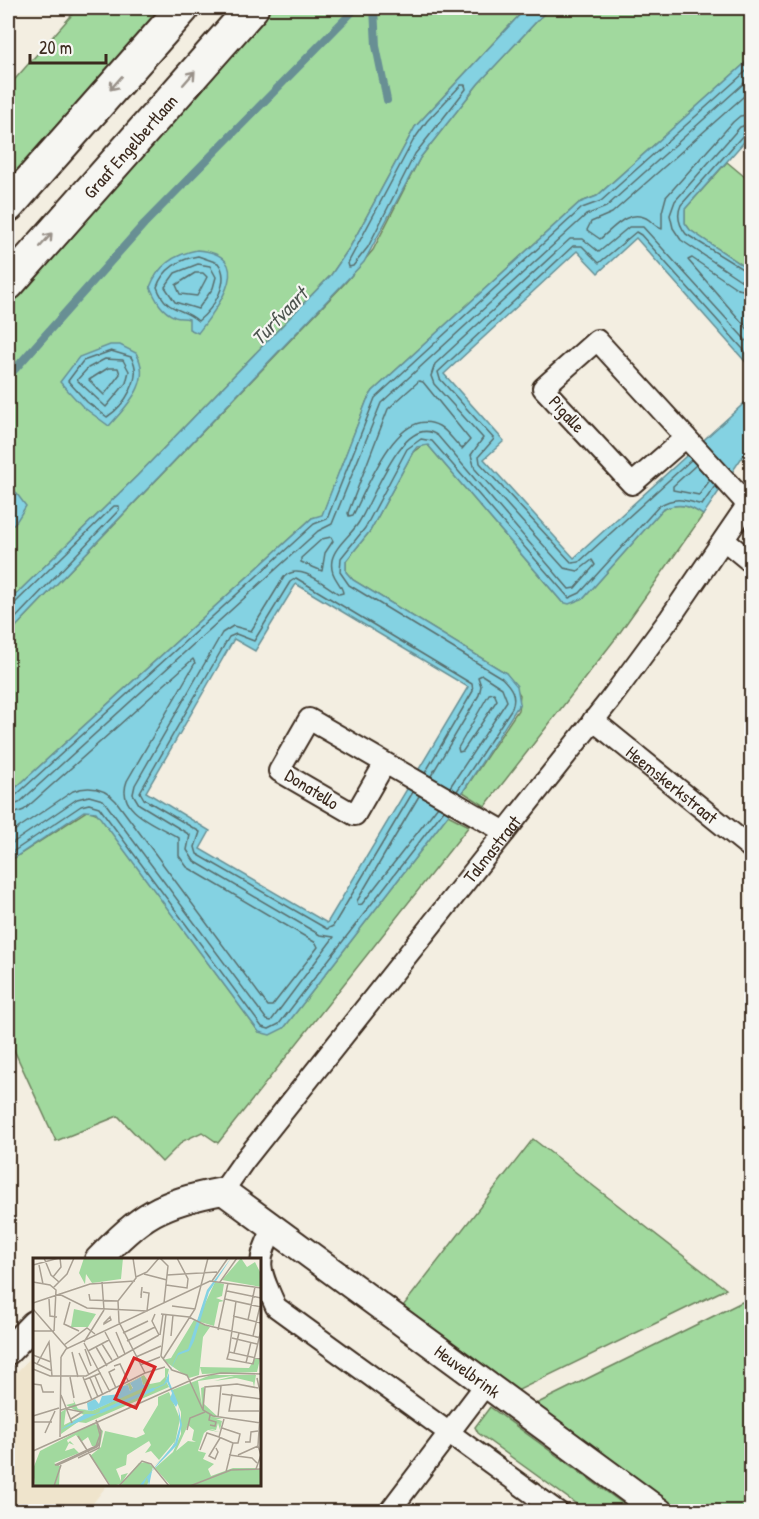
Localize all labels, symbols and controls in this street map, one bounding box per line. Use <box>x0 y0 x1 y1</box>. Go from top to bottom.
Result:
scale bar <box>30 27 106 65</box>
text: 20 m <box>39 35 72 60</box>
one-way arrow <box>182 71 196 86</box>
one-way arrow <box>109 75 123 90</box>
street label: Graaf Engelbertlaan <box>77 89 183 204</box>
one-way arrow <box>39 233 53 248</box>
water label: Turfvaart <box>245 279 315 351</box>
street label: Pigalle <box>543 390 591 438</box>
street label: Heemskerkstraat <box>621 739 724 830</box>
street label: Donatello <box>280 763 344 815</box>
street label: Talmastraat <box>457 809 527 888</box>
inset map <box>33 1258 261 1486</box>
street label: Heuvelbrink <box>430 1338 506 1404</box>

